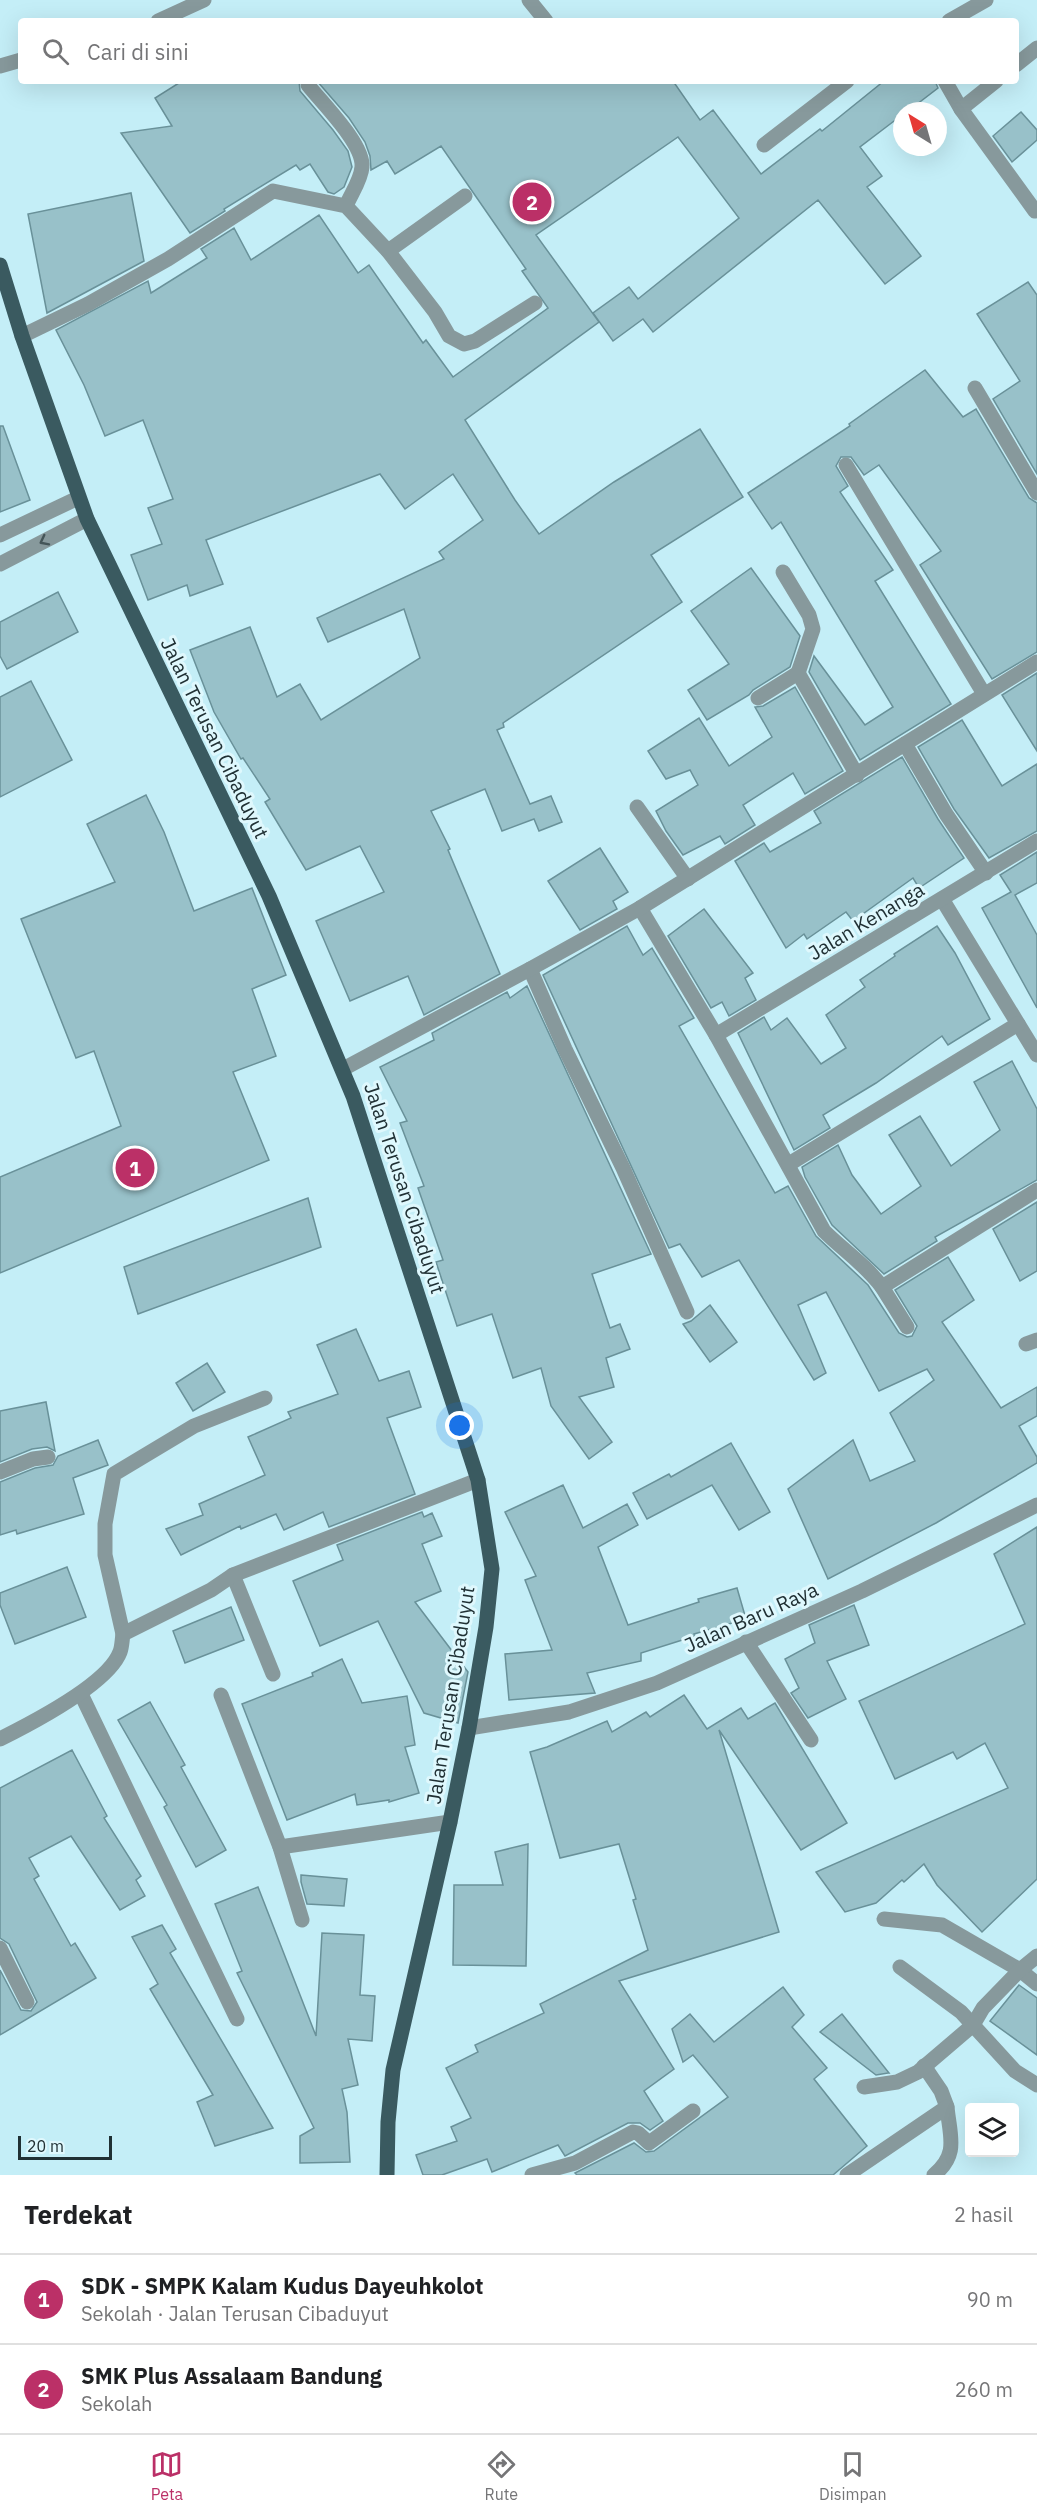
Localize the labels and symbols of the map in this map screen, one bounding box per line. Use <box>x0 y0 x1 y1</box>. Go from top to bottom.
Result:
north arrow <box>893 102 947 156</box>
pin: 2 <box>512 180 552 224</box>
one-way arrow <box>39 534 50 545</box>
street label: Jalan Terusan Cibaduyut <box>155 633 275 843</box>
street label: Jalan Kenanga <box>803 876 929 966</box>
street label: Jalan Terusan Cibaduyut <box>358 1079 452 1297</box>
pin: 1 <box>116 1146 154 1190</box>
your location <box>445 1411 474 1440</box>
street label: Jalan Baru Raya <box>680 1575 822 1659</box>
street label: Jalan Terusan Cibaduyut <box>419 1584 481 1806</box>
scale bar <box>18 2133 112 2160</box>

